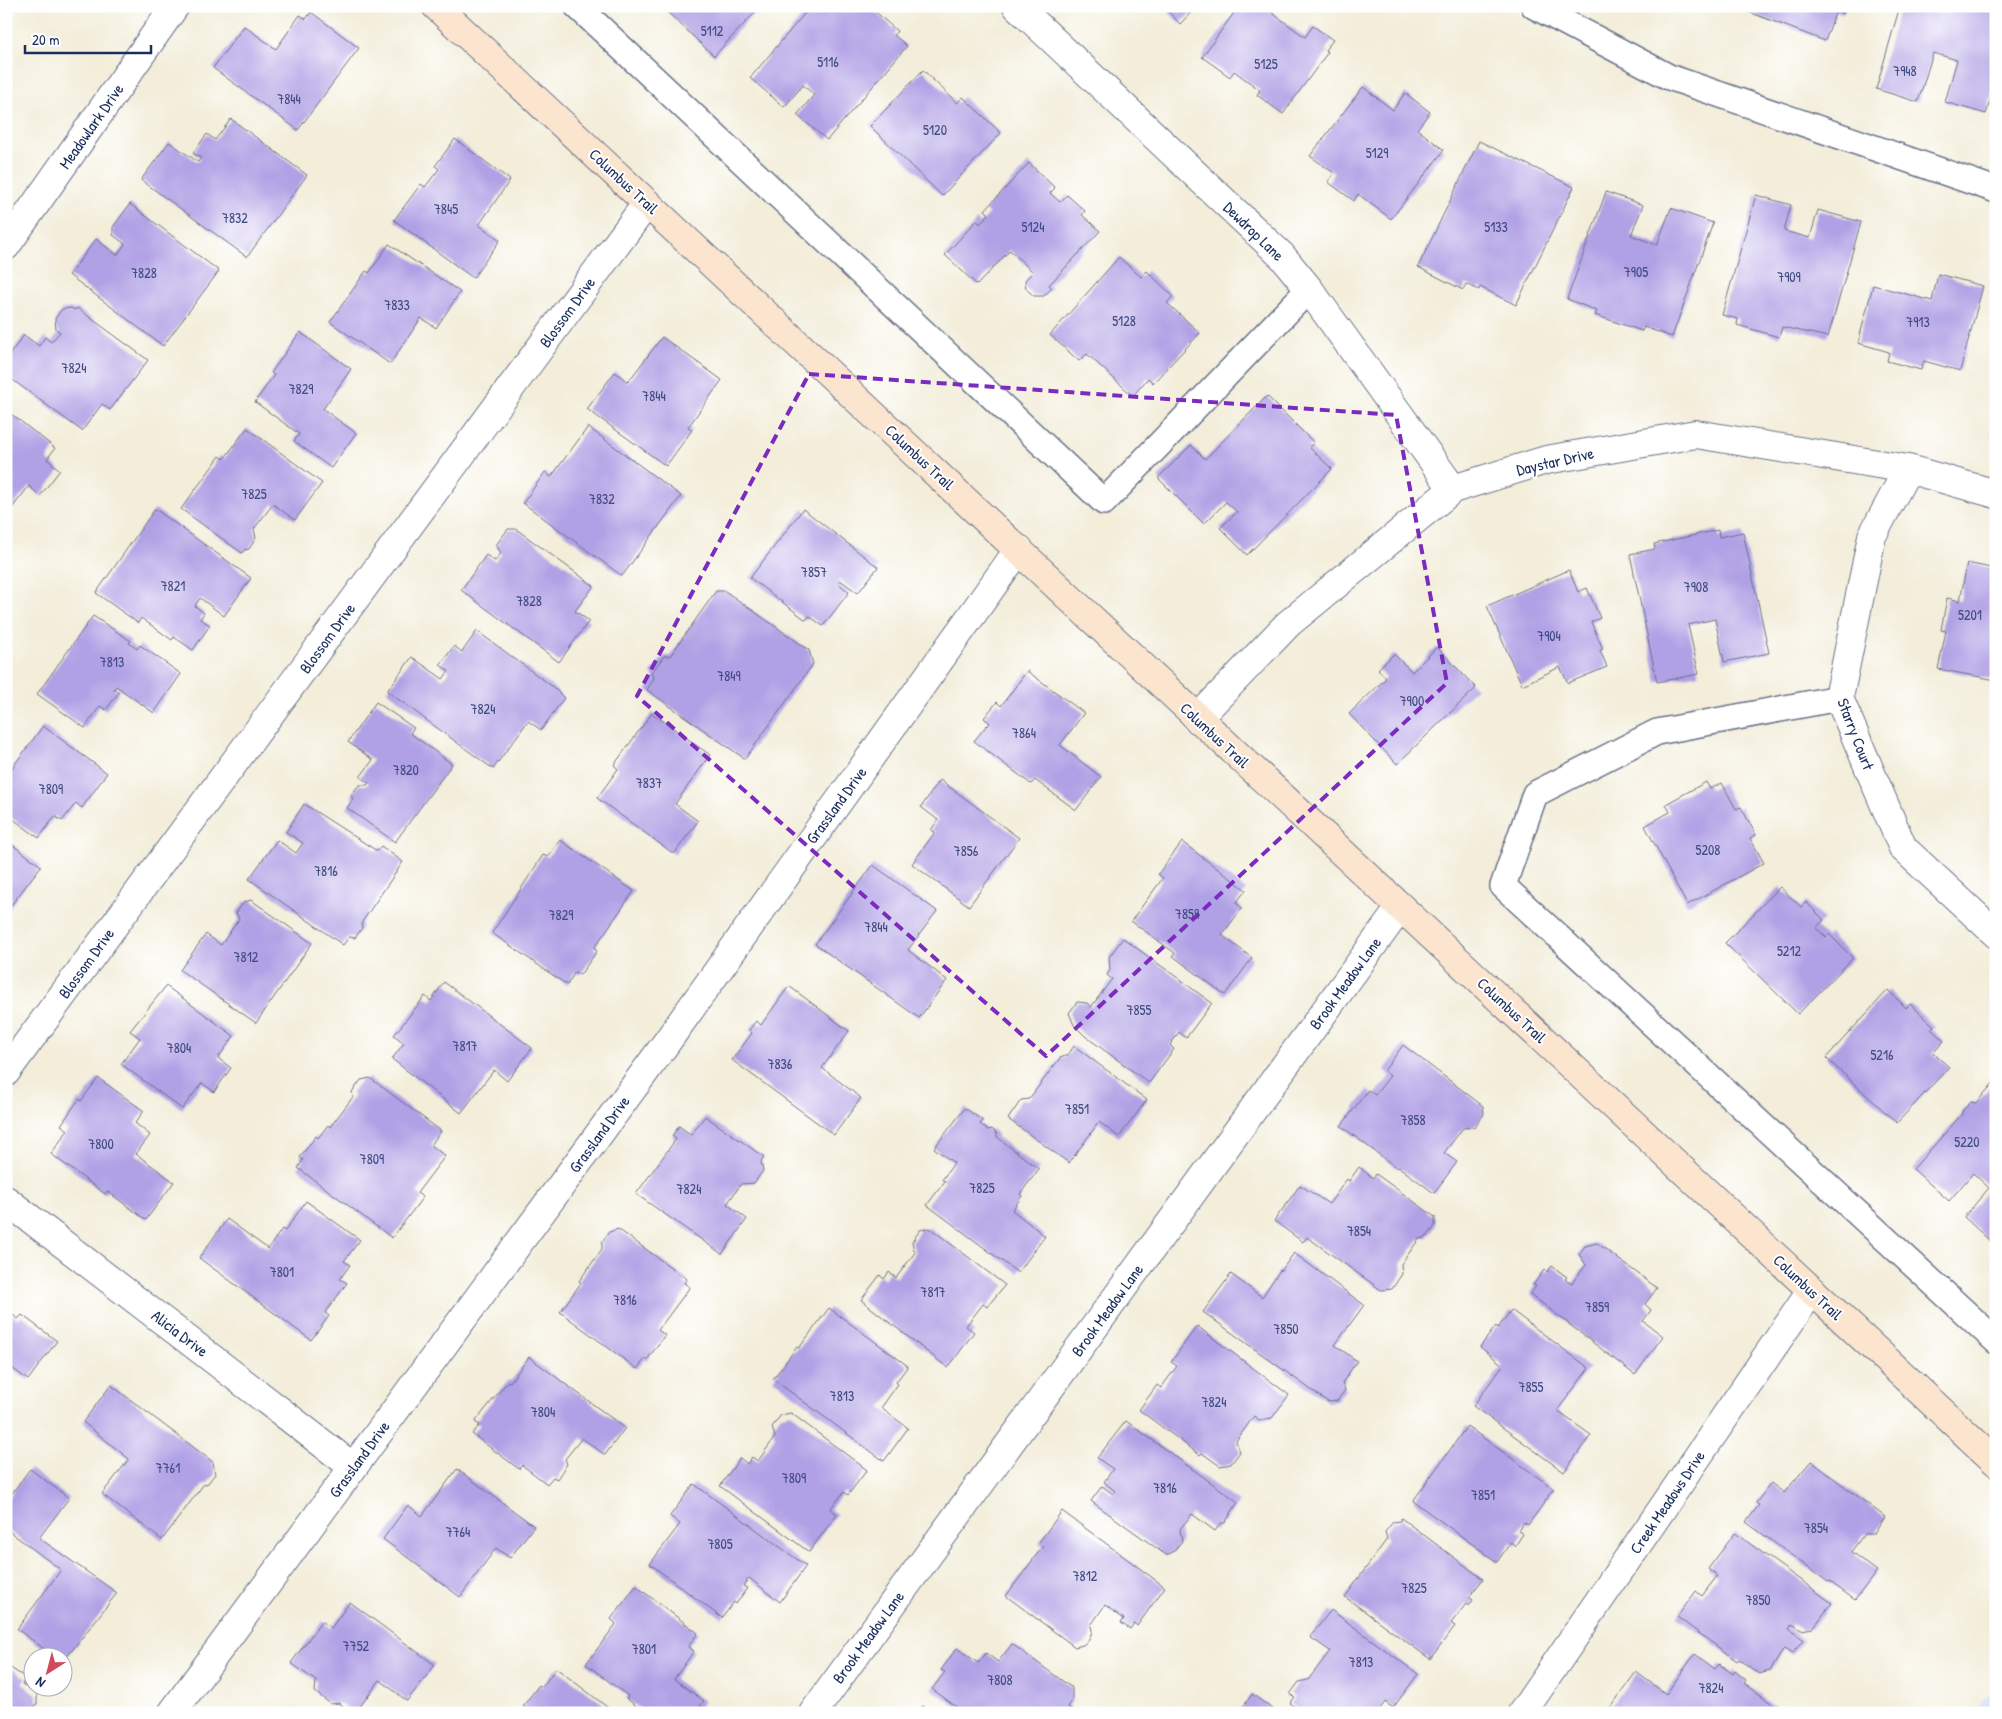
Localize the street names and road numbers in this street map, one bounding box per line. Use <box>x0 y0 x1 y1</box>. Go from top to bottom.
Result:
street label: Meadowlark Drive <box>53 78 129 173</box>
street label: Columbus Trail <box>585 143 664 219</box>
street label: Dewdrop Lane <box>1219 196 1290 266</box>
street label: Blossom Drive <box>534 272 600 352</box>
street label: Columbus Trail <box>881 419 960 495</box>
street label: Daystar Drive <box>1514 441 1596 481</box>
street label: Blossom Drive <box>294 598 360 678</box>
street label: Starry Court <box>1832 695 1880 773</box>
street label: Columbus Trail <box>1176 697 1255 773</box>
street label: Grassland Drive <box>801 762 872 848</box>
street label: Blossom Drive <box>53 923 119 1003</box>
street label: Brook Meadow Lane <box>1304 932 1386 1034</box>
street label: Columbus Trail <box>1473 972 1552 1048</box>
street label: Grassland Drive <box>564 1091 635 1177</box>
street label: Columbus Trail <box>1769 1249 1848 1325</box>
street label: Brook Meadow Lane <box>1066 1259 1148 1361</box>
street label: Alicia Drive <box>147 1305 213 1362</box>
street label: Grassland Drive <box>324 1416 395 1502</box>
street label: Creek Meadows Drive <box>1624 1446 1710 1558</box>
street label: Brook Meadow Lane <box>827 1586 909 1688</box>

